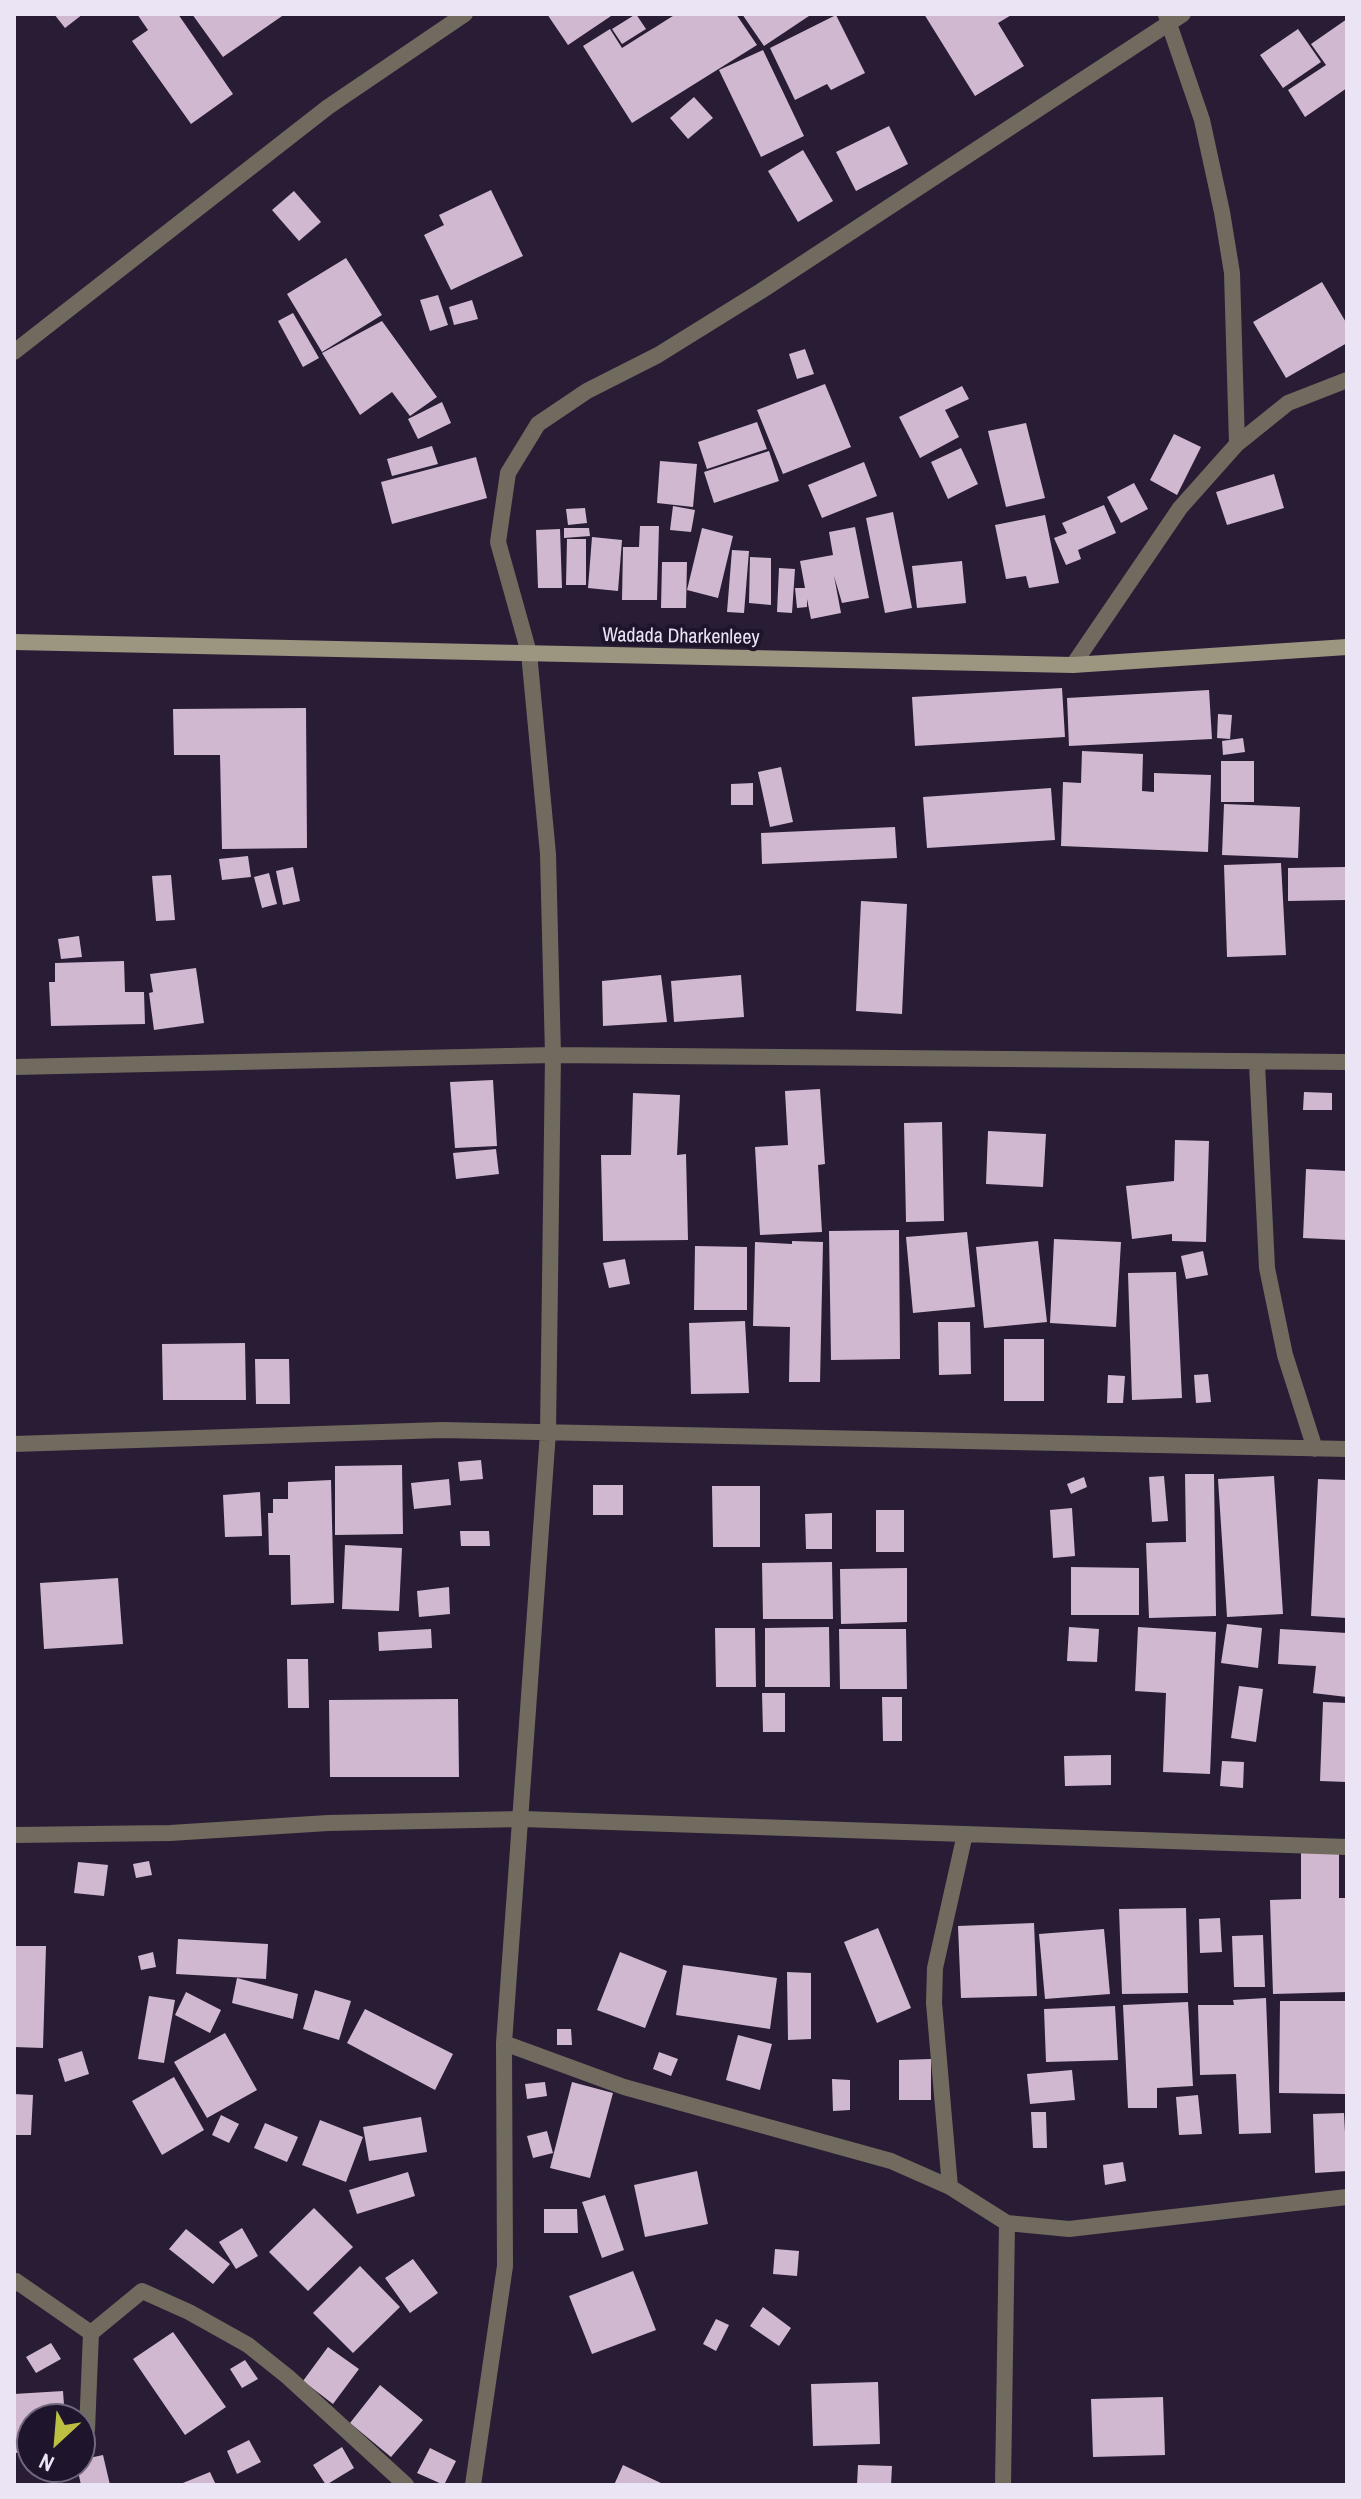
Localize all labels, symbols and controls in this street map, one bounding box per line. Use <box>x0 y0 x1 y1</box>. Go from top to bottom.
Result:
street label: Wadada Dharkenleey <box>602 624 760 650</box>
north arrow <box>16 2403 96 2483</box>
text: N <box>34 2446 59 2479</box>

